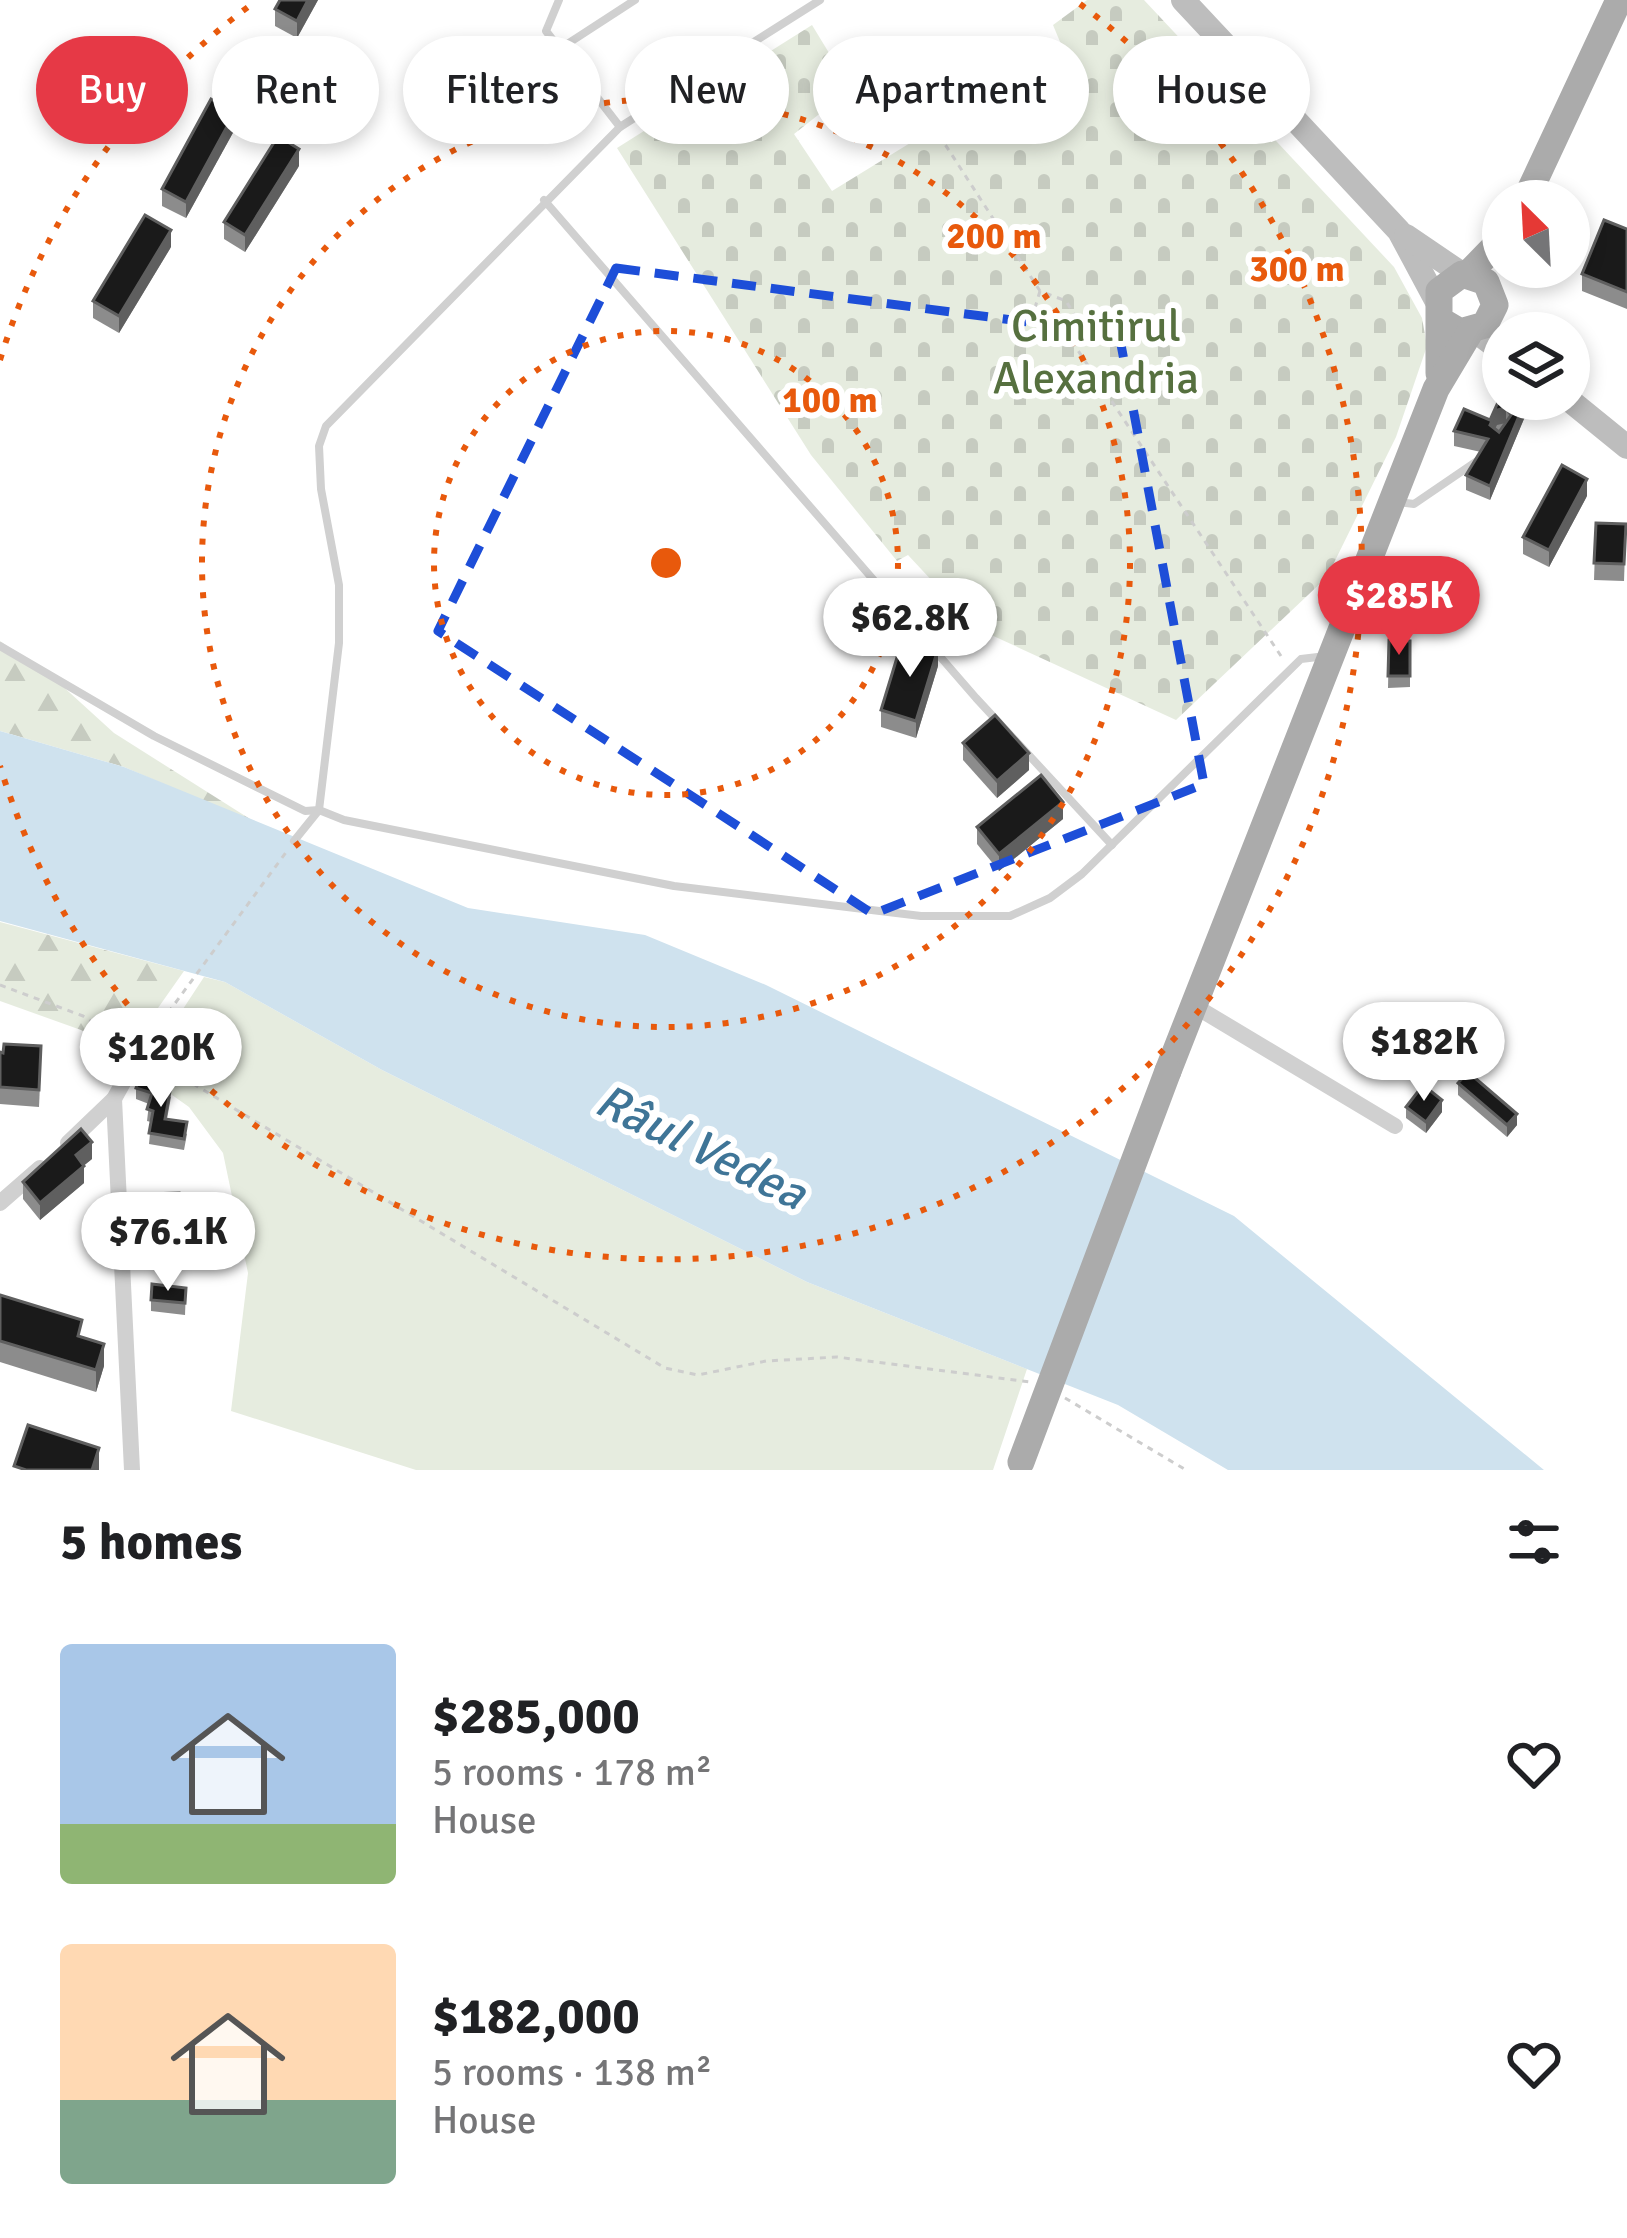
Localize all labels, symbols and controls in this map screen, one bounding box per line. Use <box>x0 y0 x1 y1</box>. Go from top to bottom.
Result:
chip: Buy <box>36 36 188 144</box>
chip: Rent <box>212 36 379 144</box>
chip: Filters <box>403 36 601 144</box>
chip: New <box>625 36 789 144</box>
chip: Apartment <box>813 36 1089 144</box>
chip: House <box>1113 36 1310 144</box>
north arrow <box>1482 180 1590 288</box>
map controls <box>1482 180 1590 420</box>
text: 200 m <box>946 214 1042 259</box>
text: 300 m <box>1249 247 1345 292</box>
park label: Cimitirul Alexandria <box>993 299 1199 406</box>
button: layers <box>1482 312 1590 420</box>
text: 100 m <box>782 378 878 423</box>
centre of rings <box>645 542 687 584</box>
pin: $285K <box>1315 556 1483 658</box>
text: $285K <box>1345 571 1453 619</box>
pin: $62.8K <box>812 578 1008 680</box>
text: $62.8K <box>850 593 970 641</box>
pin: $182K <box>1340 1002 1508 1104</box>
pin: $120K <box>77 1008 245 1110</box>
text: $182K <box>1370 1017 1478 1065</box>
text: $120K <box>107 1023 215 1071</box>
water label: Râul Vedea <box>586 1071 817 1224</box>
pin: $76.1K <box>70 1192 266 1294</box>
text: $76.1K <box>108 1207 228 1255</box>
icon: filters <box>1501 1509 1567 1575</box>
text: 5 homes <box>60 1511 242 1574</box>
text: $285,000 <box>432 1685 640 1748</box>
icon: home <box>156 1692 300 1836</box>
icon: heart <box>1501 1731 1567 1797</box>
text: 5 rooms · 178 m² <box>432 1748 712 1796</box>
text: House <box>432 1796 537 1844</box>
text: $182,000 <box>432 1985 640 2048</box>
icon: home <box>156 1992 300 2136</box>
icon: heart <box>1501 2031 1567 2097</box>
text: 5 rooms · 138 m² <box>432 2048 712 2096</box>
text: House <box>432 2096 537 2144</box>

